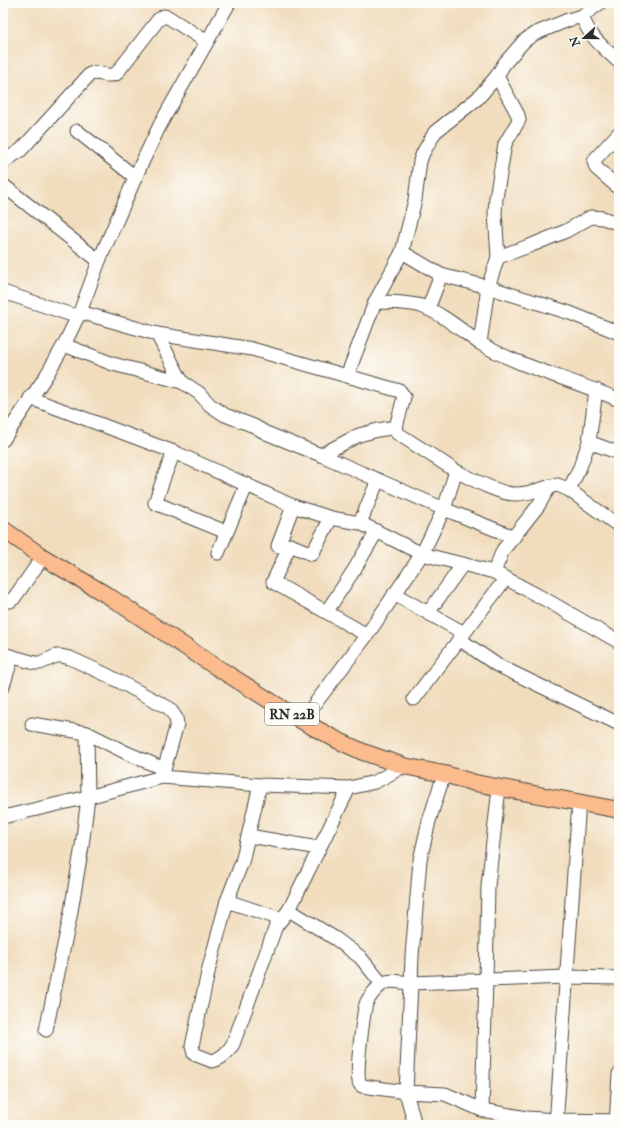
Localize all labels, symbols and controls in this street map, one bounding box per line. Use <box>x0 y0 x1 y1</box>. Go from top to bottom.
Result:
north arrow <box>564 18 604 58</box>
text: N <box>567 33 583 49</box>
road number: RN 22B <box>265 703 319 725</box>

